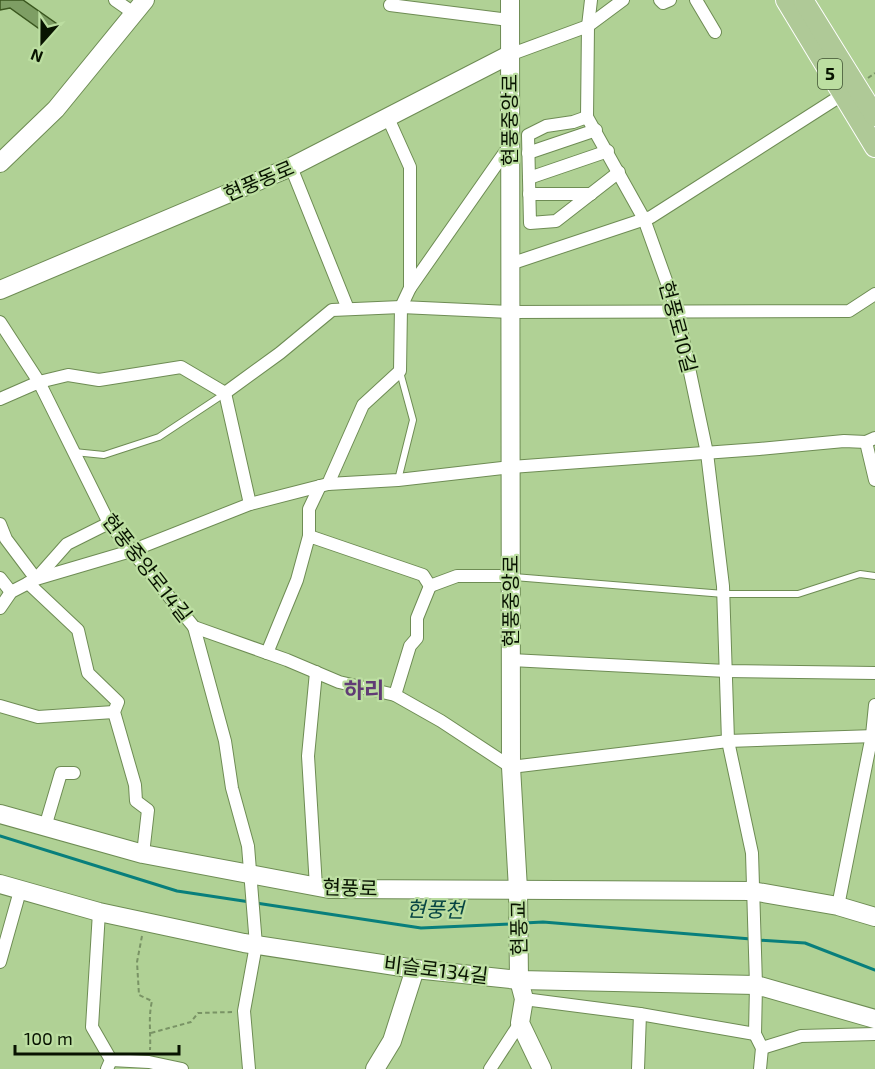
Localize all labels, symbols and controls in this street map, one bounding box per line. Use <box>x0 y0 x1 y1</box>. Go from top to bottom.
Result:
north arrow <box>12 12 72 72</box>
text: N <box>28 46 45 67</box>
road number: 5 <box>818 59 842 89</box>
street label: 현풍중앙로 <box>497 74 521 166</box>
street label: 현풍동로 <box>220 155 297 206</box>
street label: 현풍로10길 <box>655 278 703 375</box>
street label: 현풍중앙로14길 <box>98 509 197 626</box>
street label: 현풍중앙로 <box>498 555 522 647</box>
district label: 하리 <box>344 676 384 702</box>
street label: 현풍로 <box>322 874 378 900</box>
water label: 현풍천 <box>406 895 467 922</box>
street label: 현풍교 <box>506 900 530 956</box>
street label: 비슬로134길 <box>383 951 490 987</box>
scale bar <box>15 1018 178 1056</box>
text: 100 m <box>24 1027 73 1049</box>

